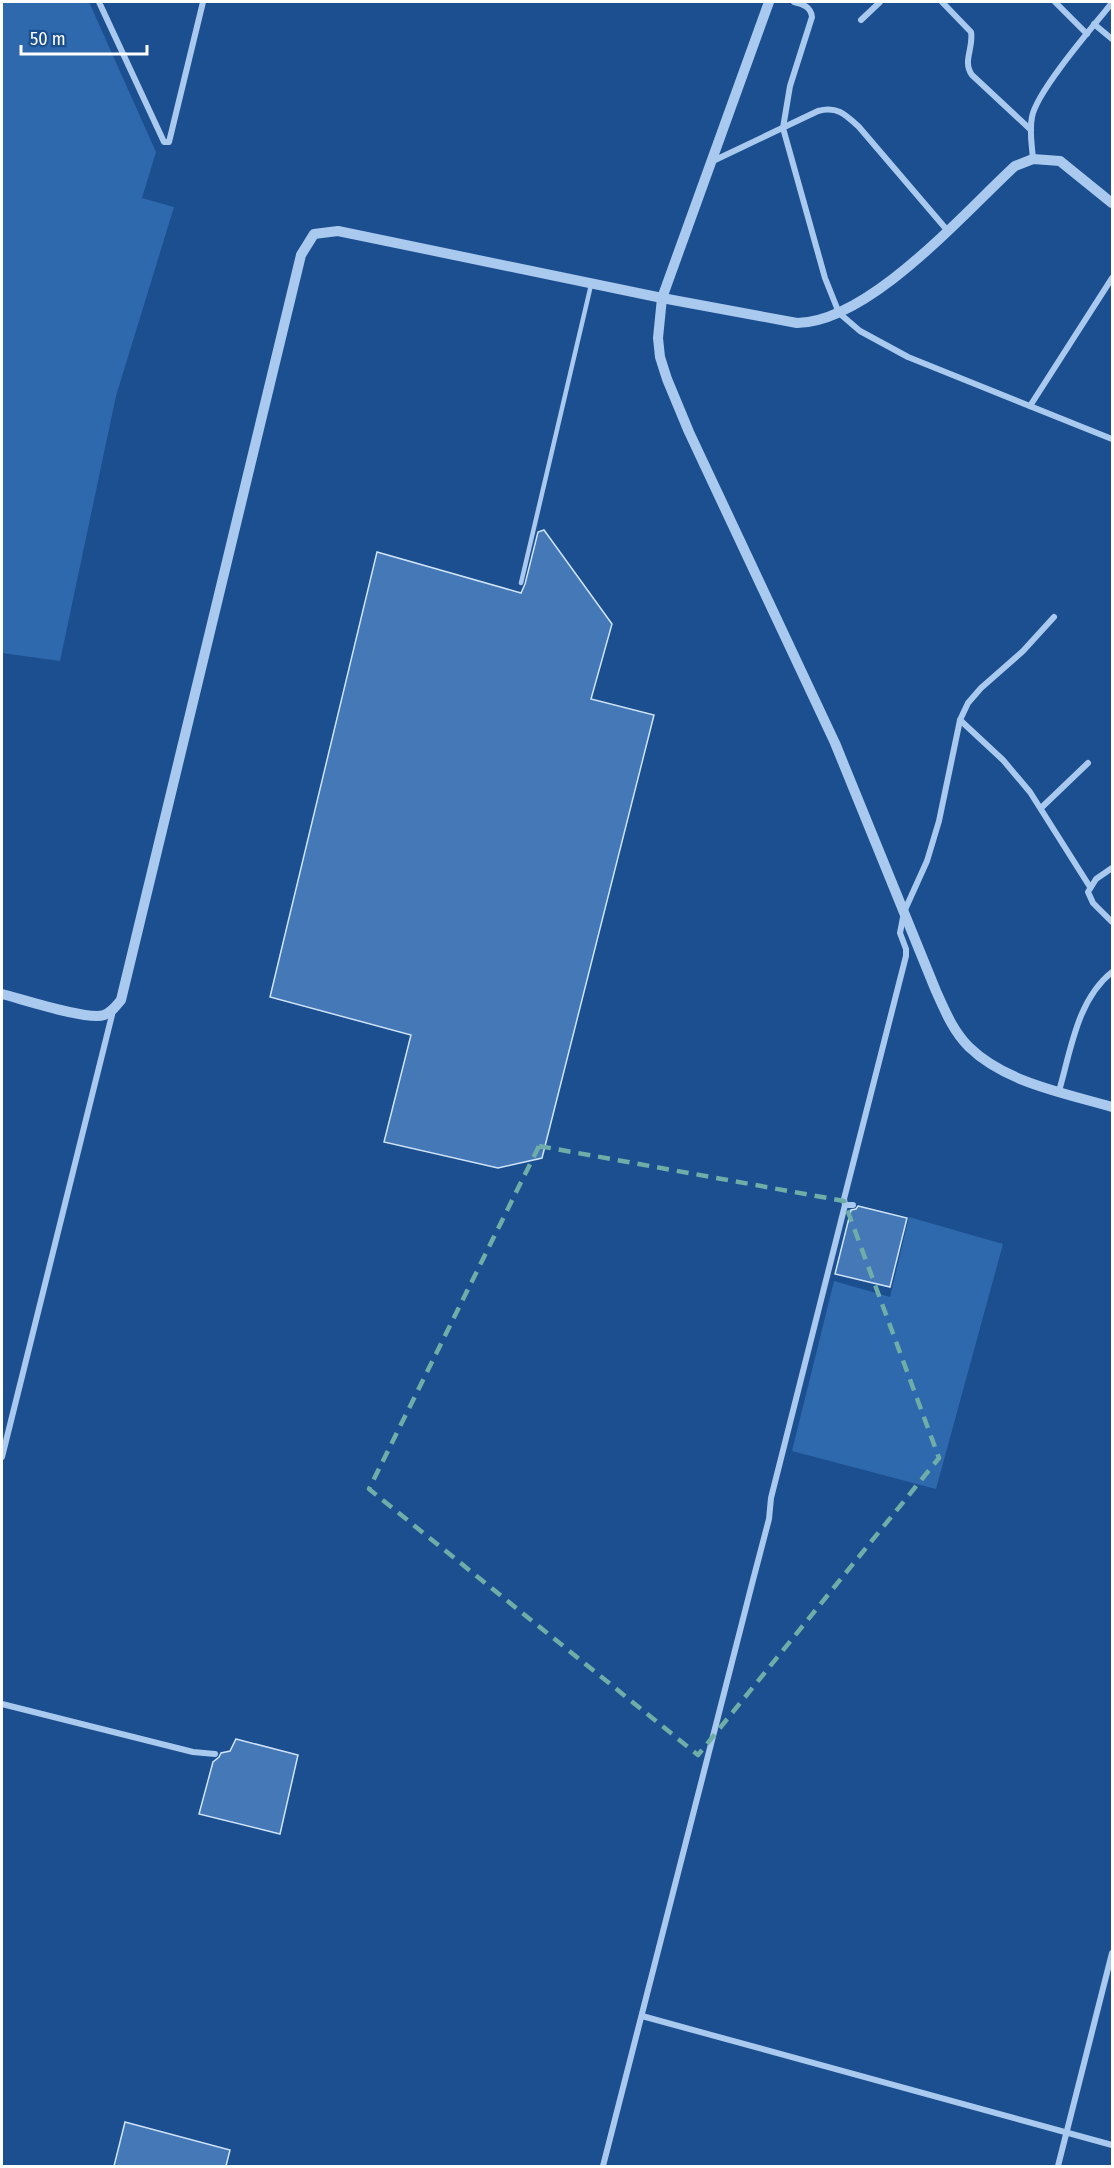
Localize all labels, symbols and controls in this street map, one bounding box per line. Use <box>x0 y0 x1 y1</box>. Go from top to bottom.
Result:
scale bar <box>21 18 147 56</box>
text: 50 m <box>30 28 66 50</box>

